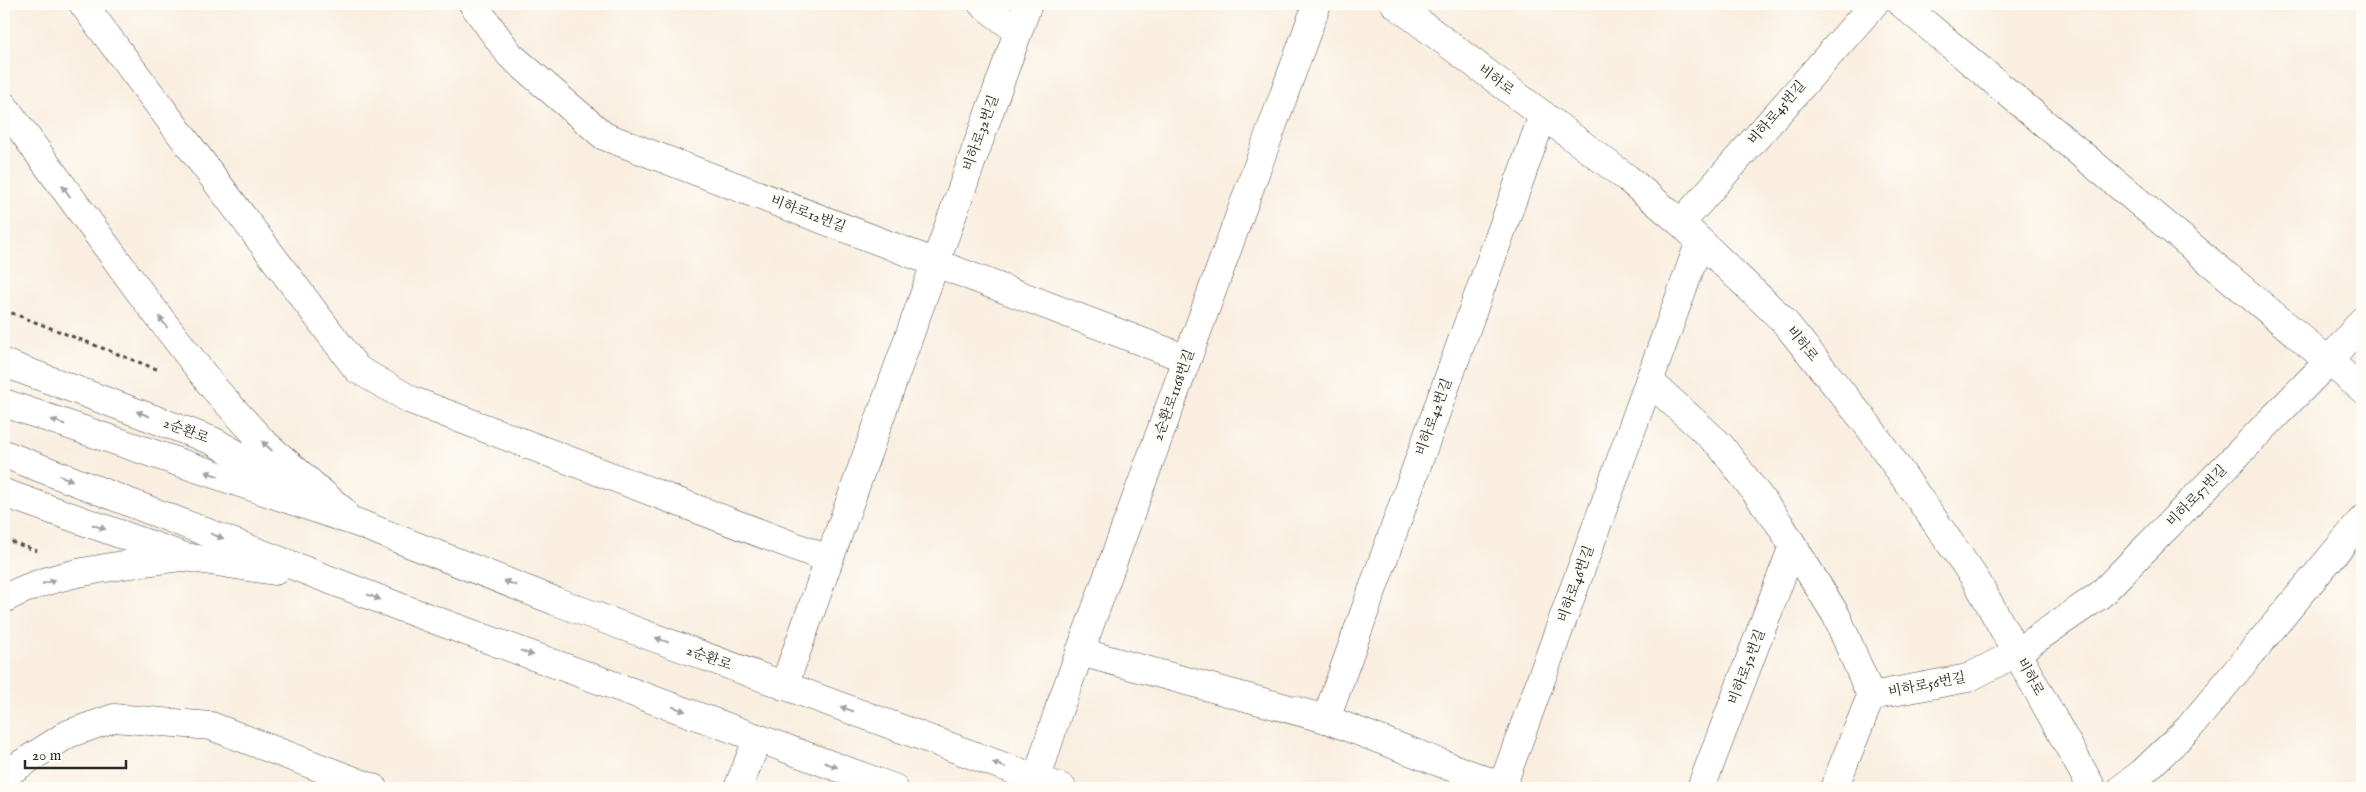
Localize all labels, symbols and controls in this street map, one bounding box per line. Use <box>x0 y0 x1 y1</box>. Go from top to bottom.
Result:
street label: 비하로 <box>1474 61 1518 100</box>
street label: 비하로45번길 <box>1744 77 1810 149</box>
street label: 비하로32번길 <box>959 93 1003 173</box>
one-way arrow <box>61 184 71 198</box>
street label: 비하로12번길 <box>768 191 848 237</box>
one-way arrow <box>157 316 168 329</box>
street label: 비하로 <box>1782 323 1822 366</box>
street label: 2순환로1168번길 <box>1149 347 1199 443</box>
street label: 비하로42번길 <box>1412 376 1456 458</box>
one-way arrow <box>135 410 150 418</box>
street label: 2순환로 <box>161 414 212 448</box>
one-way arrow <box>50 417 65 425</box>
one-way arrow <box>262 440 274 452</box>
street label: 비하로57번길 <box>2163 461 2231 531</box>
one-way arrow <box>204 469 219 477</box>
one-way arrow <box>58 475 73 482</box>
one-way arrow <box>92 524 107 531</box>
one-way arrow <box>210 532 225 540</box>
street label: 비하로46번길 <box>1554 543 1598 625</box>
one-way arrow <box>41 578 57 586</box>
one-way arrow <box>502 579 517 587</box>
one-way arrow <box>367 593 382 601</box>
street label: 비하로52번길 <box>1724 627 1770 707</box>
one-way arrow <box>654 636 669 644</box>
street label: 2순환로 <box>684 641 735 675</box>
one-way arrow <box>519 649 534 657</box>
street label: 비하로 <box>2012 655 2048 700</box>
street label: 비하로56번길 <box>1887 669 1967 701</box>
one-way arrow <box>672 705 687 713</box>
one-way arrow <box>839 705 854 713</box>
scale bar <box>25 737 126 769</box>
text: 20 m <box>32 746 62 765</box>
one-way arrow <box>992 761 1007 768</box>
one-way arrow <box>824 762 839 769</box>

